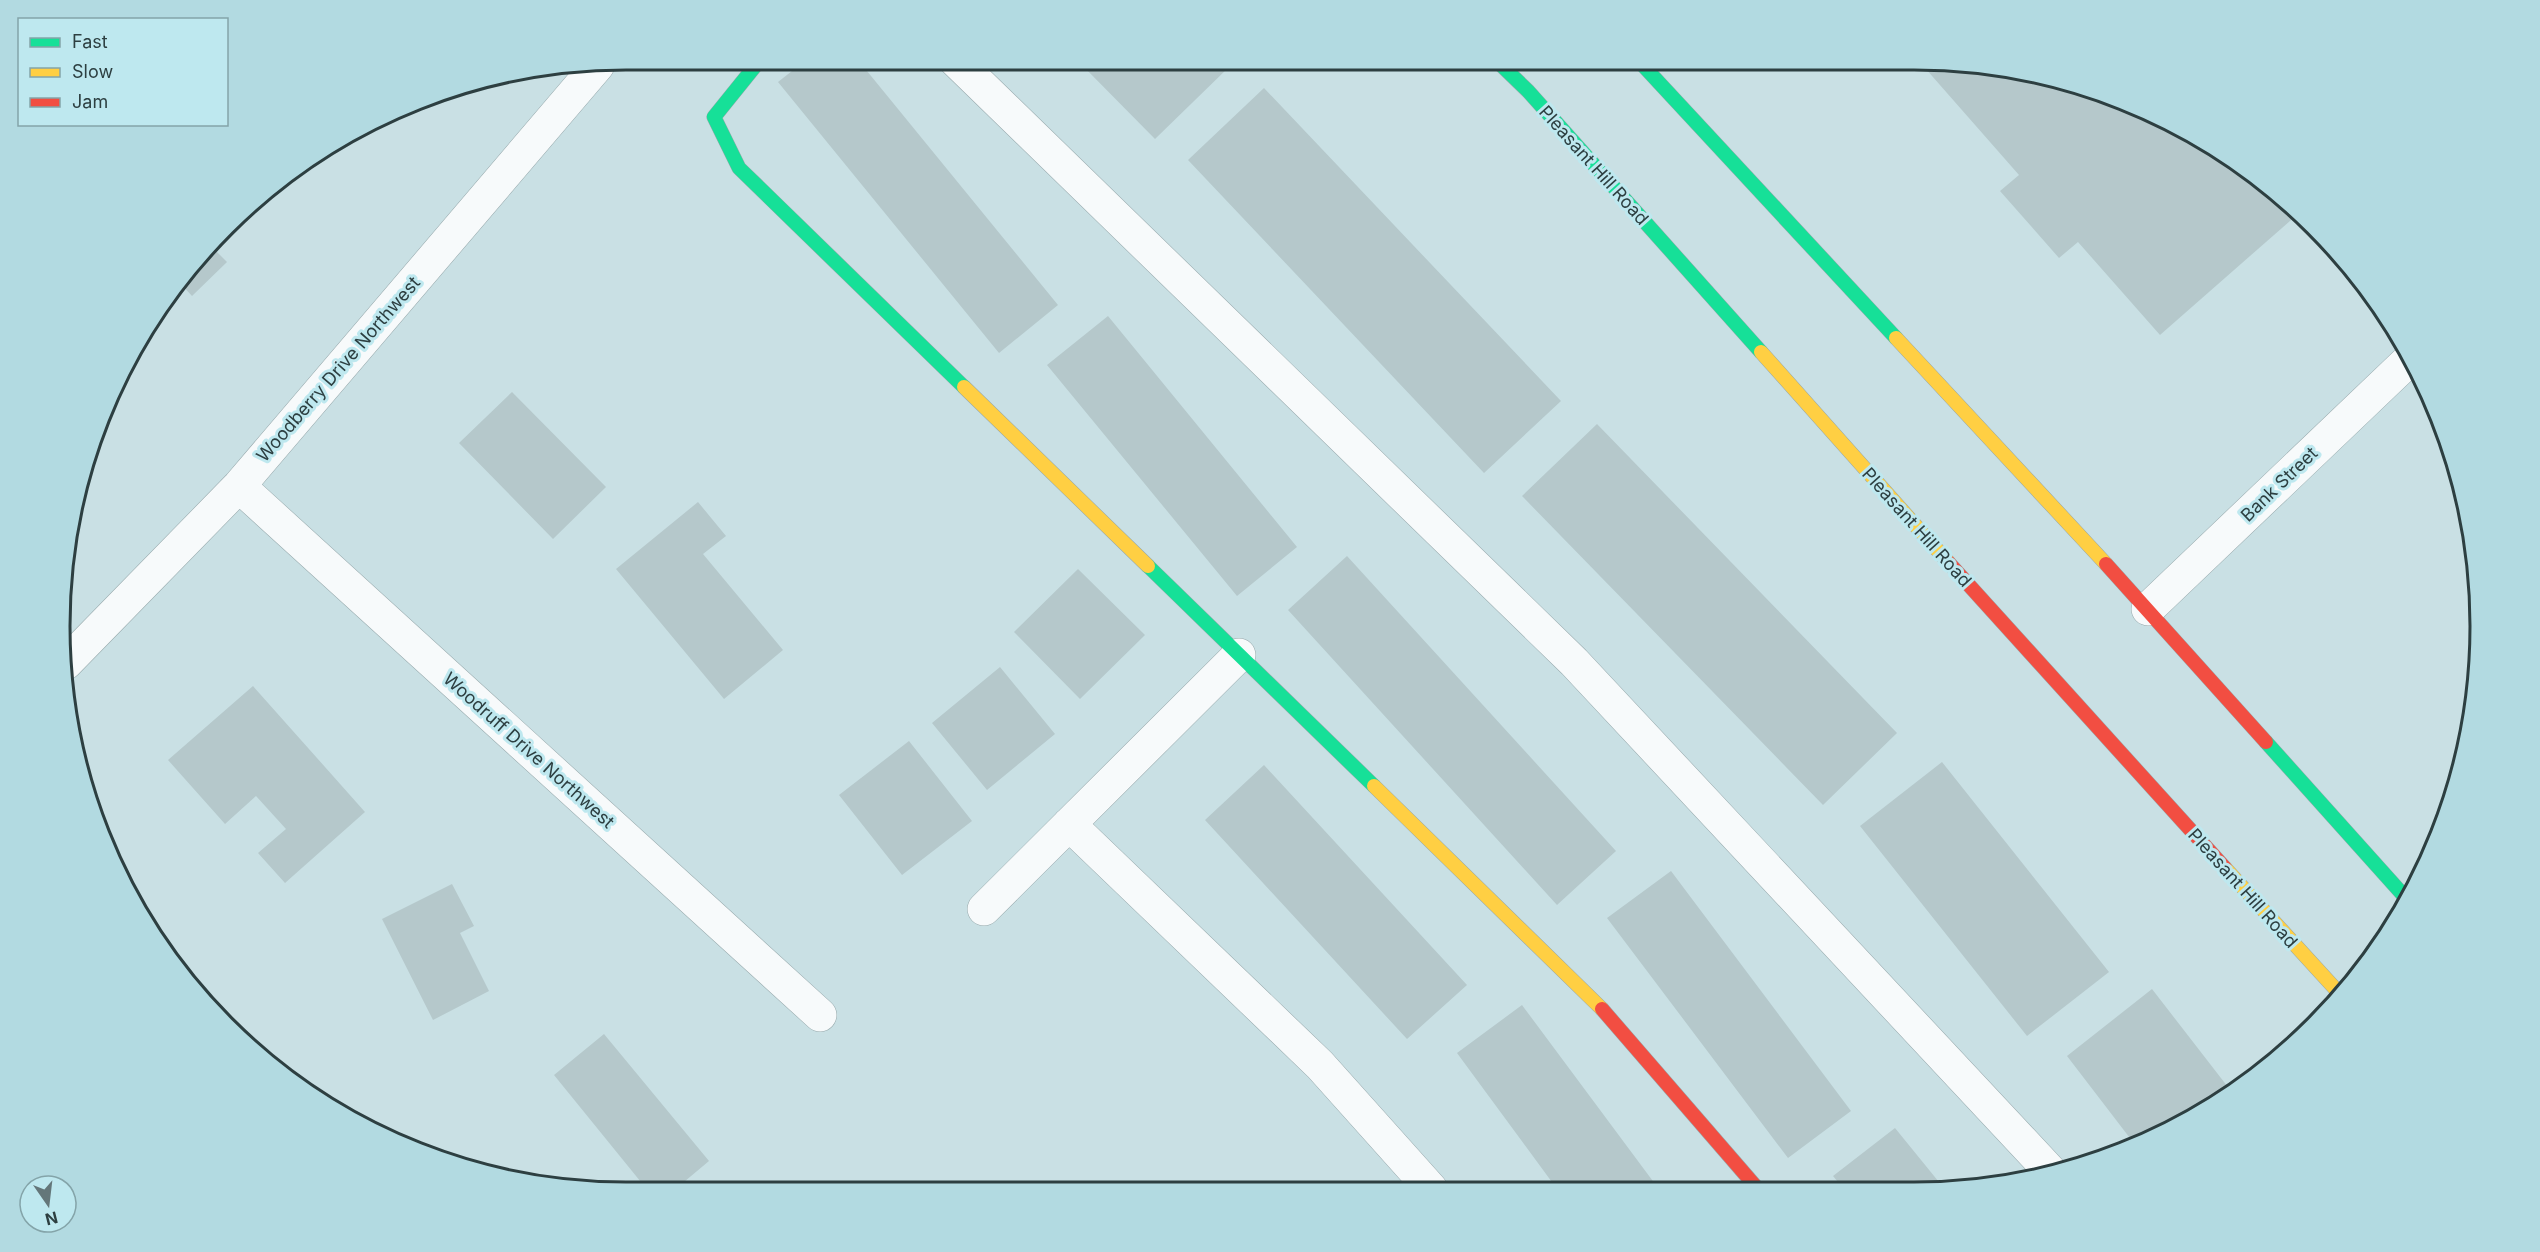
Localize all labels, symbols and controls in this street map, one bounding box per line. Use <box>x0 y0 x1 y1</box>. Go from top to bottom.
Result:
legend <box>18 18 228 126</box>
text: Fast <box>72 31 108 52</box>
text: Slow <box>72 61 113 82</box>
text: Jam <box>72 91 108 112</box>
street label: Pleasant Hill Road <box>1535 101 1653 229</box>
street label: Woodberry Drive Northwest <box>252 272 424 466</box>
street label: Bank Street <box>2236 442 2322 526</box>
street label: Pleasant Hill Road <box>1858 463 1976 591</box>
street label: Woodruff Drive Northwest <box>439 668 619 832</box>
street label: Pleasant Hill Road <box>2184 824 2302 952</box>
north arrow <box>18 1174 78 1234</box>
text: N <box>43 1207 60 1230</box>

